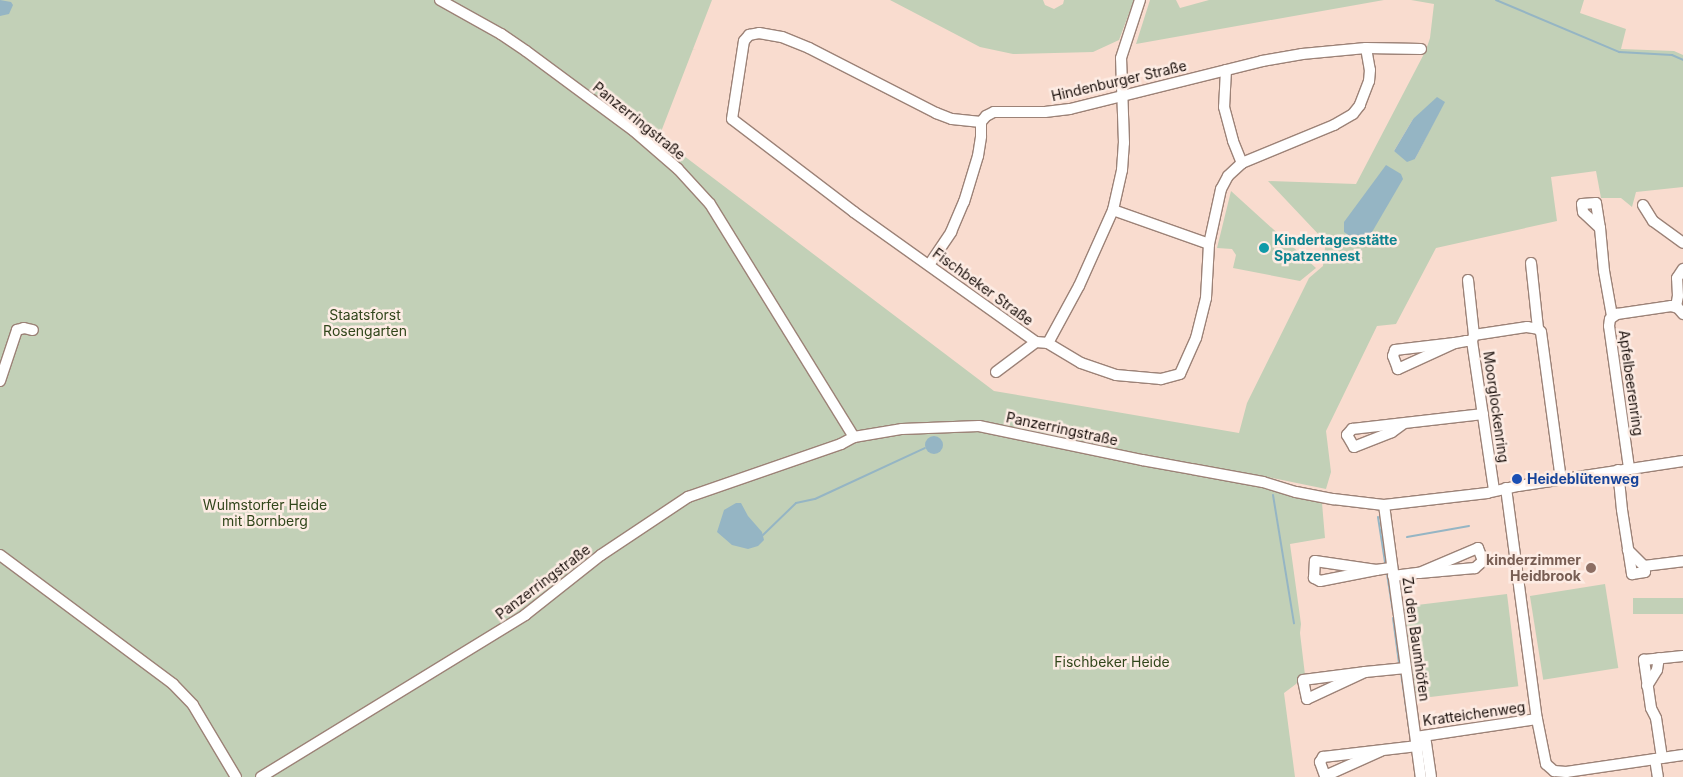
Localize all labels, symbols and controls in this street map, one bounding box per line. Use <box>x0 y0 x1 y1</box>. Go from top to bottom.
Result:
street label: Hindenburger Straße <box>1050 57 1188 105</box>
street label: Panzerringstraße <box>589 79 689 163</box>
place label: Kindertagesstätte Spatzennest <box>1274 232 1397 264</box>
marker: Kindertagesstätte Spatzennest <box>1258 242 1270 254</box>
street label: Fischbeker Straße <box>929 245 1037 329</box>
park label: Staatsforst Rosengarten <box>323 307 407 340</box>
street label: Apfelbeerenring <box>1615 329 1647 437</box>
street label: Moorglockenring <box>1480 350 1512 464</box>
street label: Panzerringstraße <box>1005 409 1119 449</box>
place label: Heideblütenweg <box>1527 471 1639 487</box>
marker: Heideblütenweg <box>1511 473 1523 485</box>
park label: Wulmstorfer Heide mit Bornberg <box>203 497 327 530</box>
street label: Panzerringstraße <box>492 541 594 623</box>
place label: kinderzimmer Heidbrook <box>1486 552 1581 584</box>
marker: kinderzimmer Heidbrook <box>1585 562 1597 574</box>
street label: Zu den Baumhöfen <box>1399 576 1433 702</box>
park label: Fischbeker Heide <box>1054 654 1170 670</box>
street label: Kratteichenweg <box>1422 698 1526 730</box>

